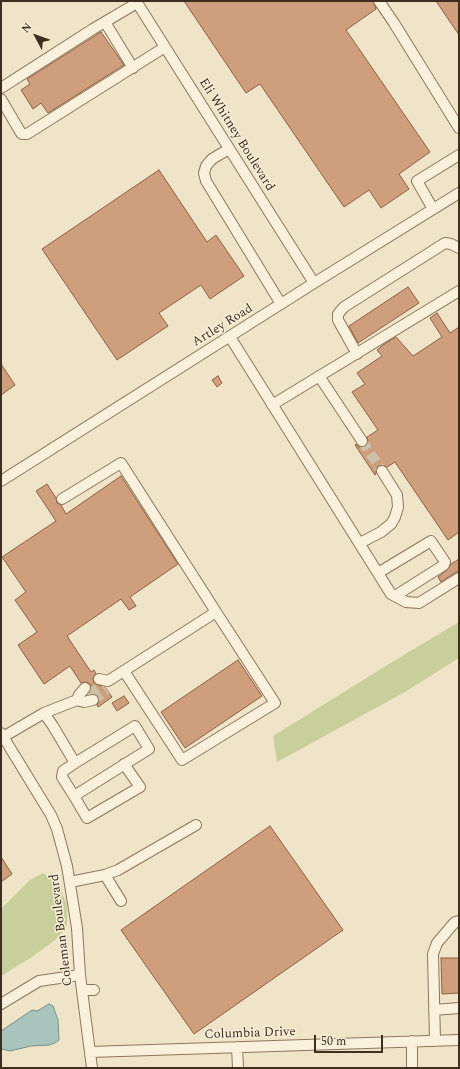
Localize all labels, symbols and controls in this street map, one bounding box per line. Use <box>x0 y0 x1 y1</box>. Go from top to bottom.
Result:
north arrow <box>16 16 56 56</box>
text: N <box>17 19 36 37</box>
street label: Eli Whitney Boulevard <box>195 76 277 194</box>
street label: Artley Road <box>190 301 256 351</box>
street label: Coleman Boulevard <box>47 873 77 987</box>
street label: Columbia Drive <box>204 1025 296 1043</box>
scale bar <box>316 1027 385 1053</box>
text: 50 m <box>321 1032 346 1051</box>

